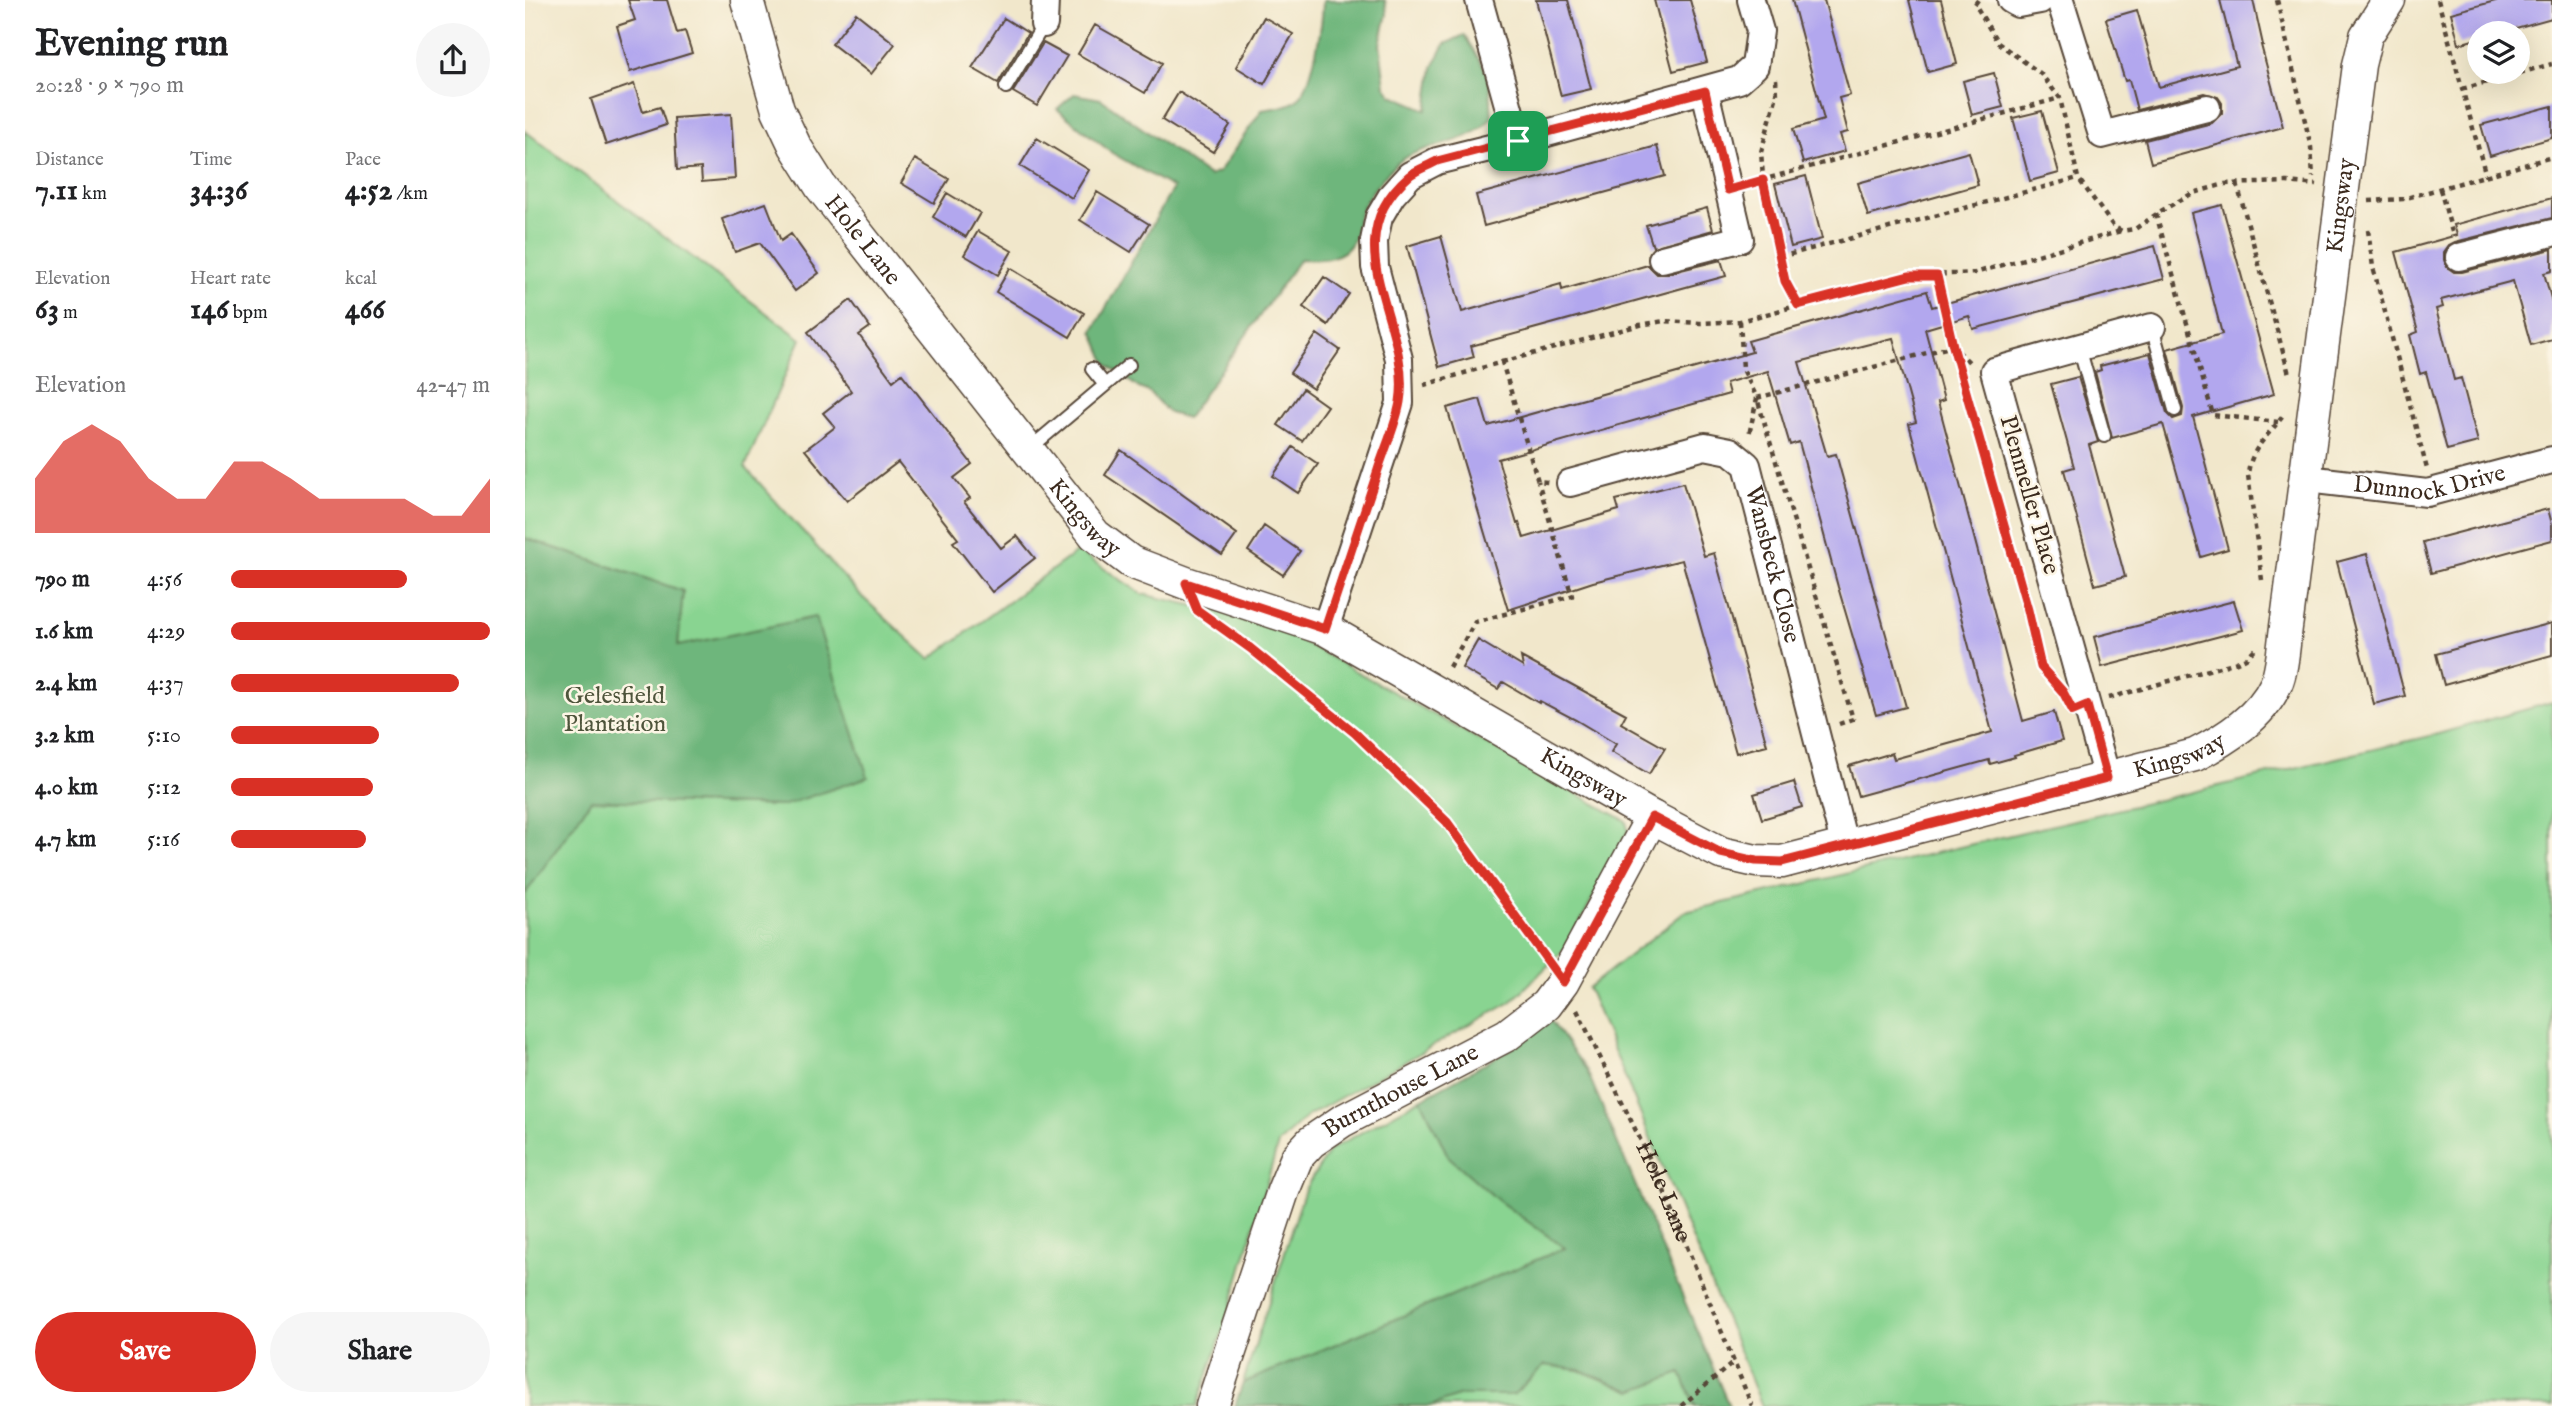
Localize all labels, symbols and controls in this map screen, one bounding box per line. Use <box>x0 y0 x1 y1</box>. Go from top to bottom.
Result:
text: Evening run <box>35 21 229 69</box>
map controls <box>2467 21 2530 84</box>
button: layers <box>2467 21 2530 84</box>
button: share <box>416 23 490 97</box>
text: 20:28 · 9 × 790 m <box>35 71 184 100</box>
pin <box>1488 111 1548 171</box>
icon: arrive <box>1499 122 1537 160</box>
text: Distance <box>35 148 104 172</box>
text: Time <box>190 148 232 172</box>
text: Pace <box>345 148 381 172</box>
street label: Kingsway <box>2319 156 2362 255</box>
text: 7.11 <box>35 172 78 210</box>
text: 34:36 <box>190 172 248 210</box>
text: 4:52 <box>345 172 392 210</box>
text: km <box>78 182 107 206</box>
text: /km <box>392 182 428 206</box>
street label: Hole Lane <box>817 188 908 292</box>
text: Elevation <box>35 267 110 291</box>
text: Heart rate <box>190 267 271 291</box>
text: kcal <box>345 267 377 291</box>
text: 63 <box>35 291 59 329</box>
text: 146 <box>190 291 229 329</box>
text: 466 <box>345 291 385 329</box>
text: m <box>59 301 78 325</box>
text: bpm <box>229 301 268 325</box>
text: Elevation <box>35 371 126 400</box>
text: 42–47 m <box>416 371 490 400</box>
street label: Plenmeller Place <box>1992 412 2066 578</box>
street label: Dunnock Drive <box>2352 457 2509 509</box>
street label: Kingsway <box>1041 472 1127 565</box>
street label: Wansbeck Close <box>1737 482 1808 646</box>
text: 790 m <box>35 565 90 594</box>
text: 4:56 <box>147 565 182 594</box>
text: 1.6 km <box>35 617 93 646</box>
text: 4:29 <box>147 617 185 646</box>
text: 2.4 km <box>35 669 97 698</box>
text: 4:37 <box>147 669 184 698</box>
park label: Gelesfield Plantation <box>564 681 666 740</box>
text: 3.2 km <box>35 721 94 750</box>
text: 5:10 <box>147 721 181 750</box>
street label: Kingsway <box>2130 726 2231 786</box>
street label: Kingsway <box>1534 740 1633 815</box>
text: 4.0 km <box>35 773 98 802</box>
text: 5:12 <box>147 773 181 802</box>
text: 4.7 km <box>35 825 96 854</box>
text: 5:16 <box>147 825 180 854</box>
street label: Burnthouse Lane <box>1317 1037 1484 1145</box>
street label: Hole Lane <box>1628 1136 1699 1246</box>
button: Save <box>35 1312 256 1392</box>
button: Share <box>270 1312 490 1392</box>

